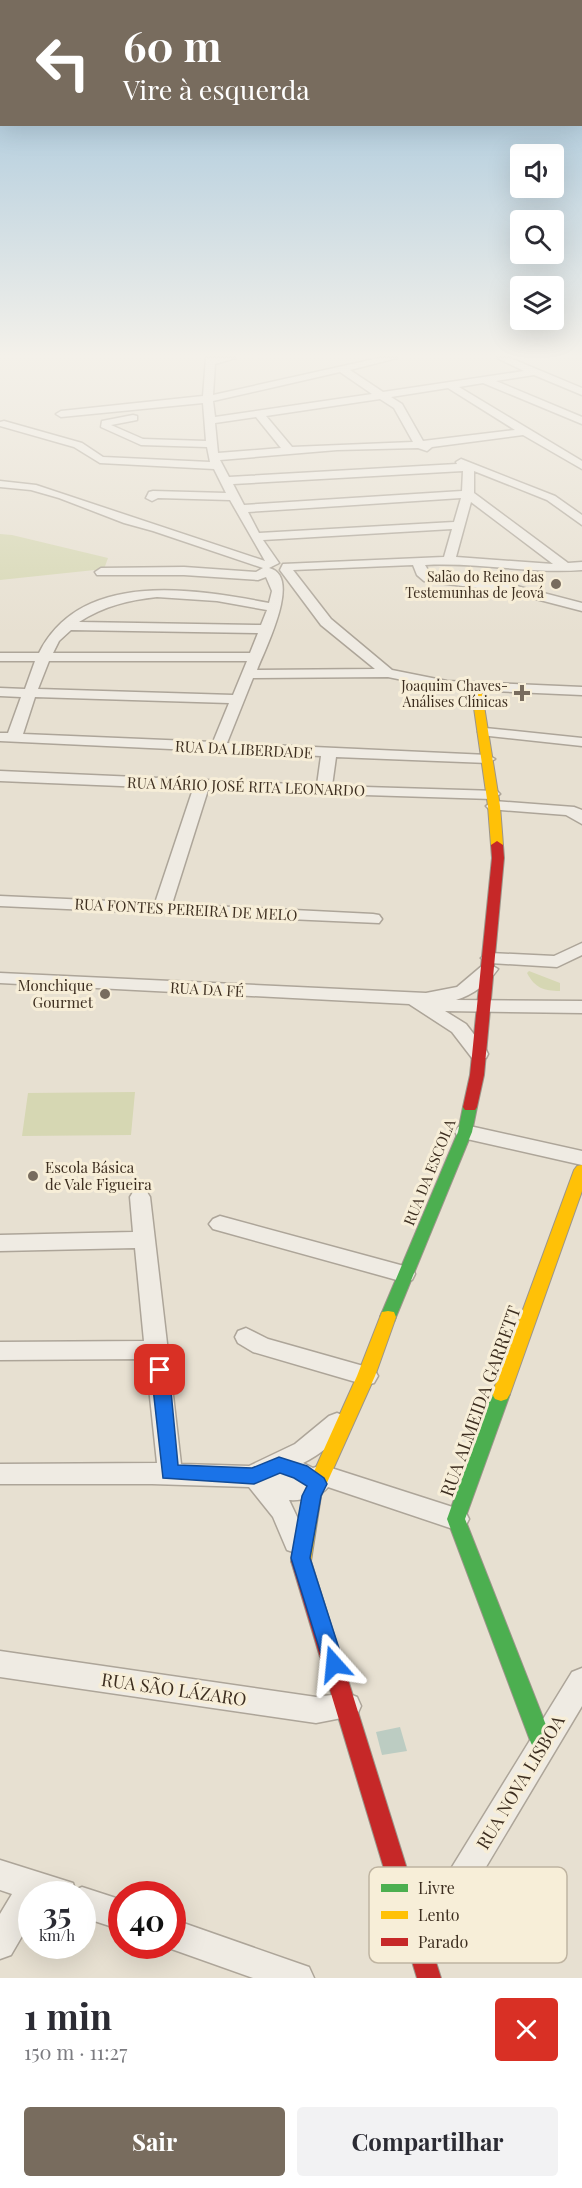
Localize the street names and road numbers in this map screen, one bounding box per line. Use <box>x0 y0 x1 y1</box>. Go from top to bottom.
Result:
street label: RUA DA LIBERDADE <box>175 735 313 763</box>
street label: RUA MÁRIO JOSÉ RITA LEONARDO <box>127 772 365 800</box>
street label: RUA FONTES PEREIRA DE MELO <box>74 893 298 925</box>
street label: RUA DA FÉ <box>170 977 244 1001</box>
street label: RUA DA ESCOLA <box>399 1115 460 1228</box>
street label: RUA ALMEIDA GARRETT <box>434 1302 526 1500</box>
street label: RUA SÃO LÁZARO <box>100 1667 248 1711</box>
street label: RUA NOVA LISBOA <box>470 1710 570 1854</box>

